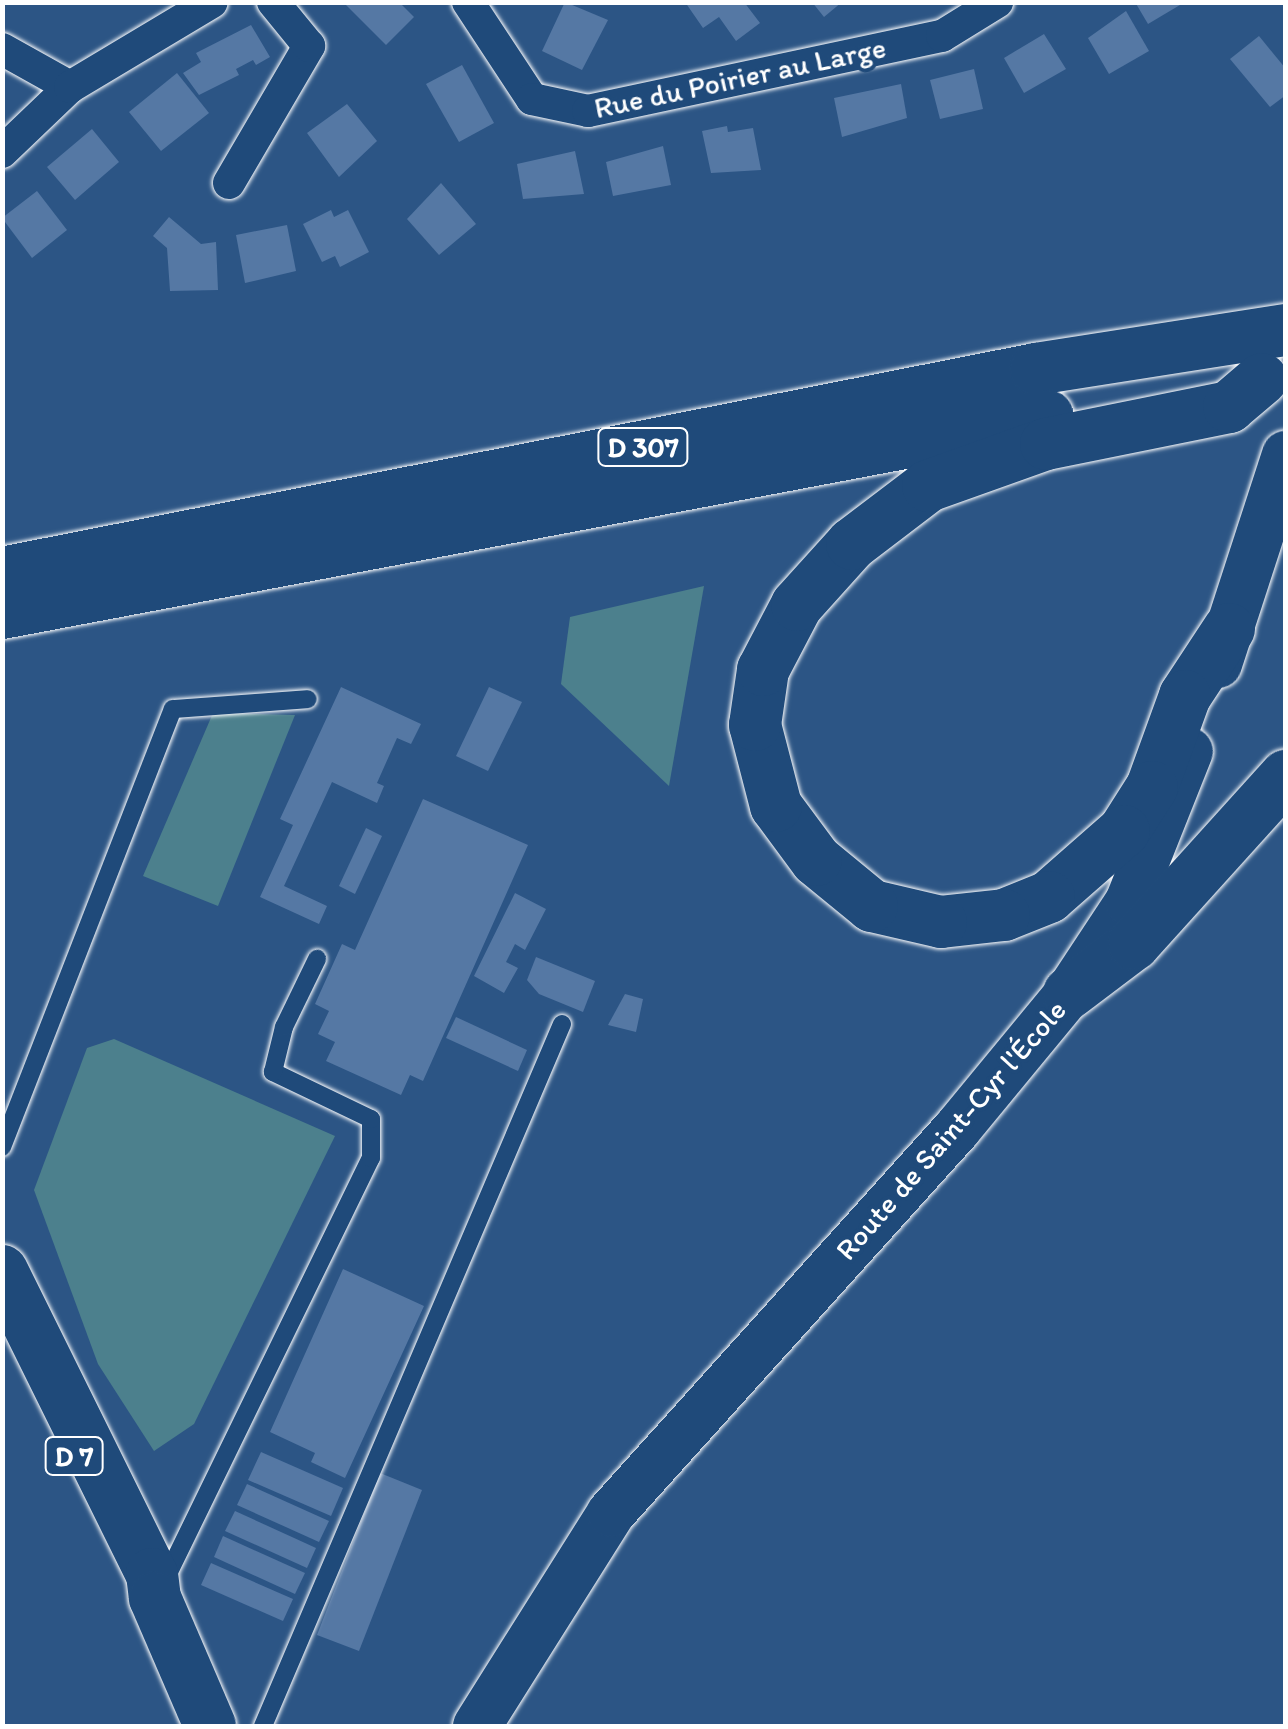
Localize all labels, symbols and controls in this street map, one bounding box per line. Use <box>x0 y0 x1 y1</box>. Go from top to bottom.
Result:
street label: Rue du Poirier au Large <box>591 29 889 127</box>
road number: D 307 <box>596 424 690 470</box>
street label: Route de Saint-Cyr l'École <box>828 992 1074 1268</box>
road number: D 7 <box>44 1433 104 1479</box>

